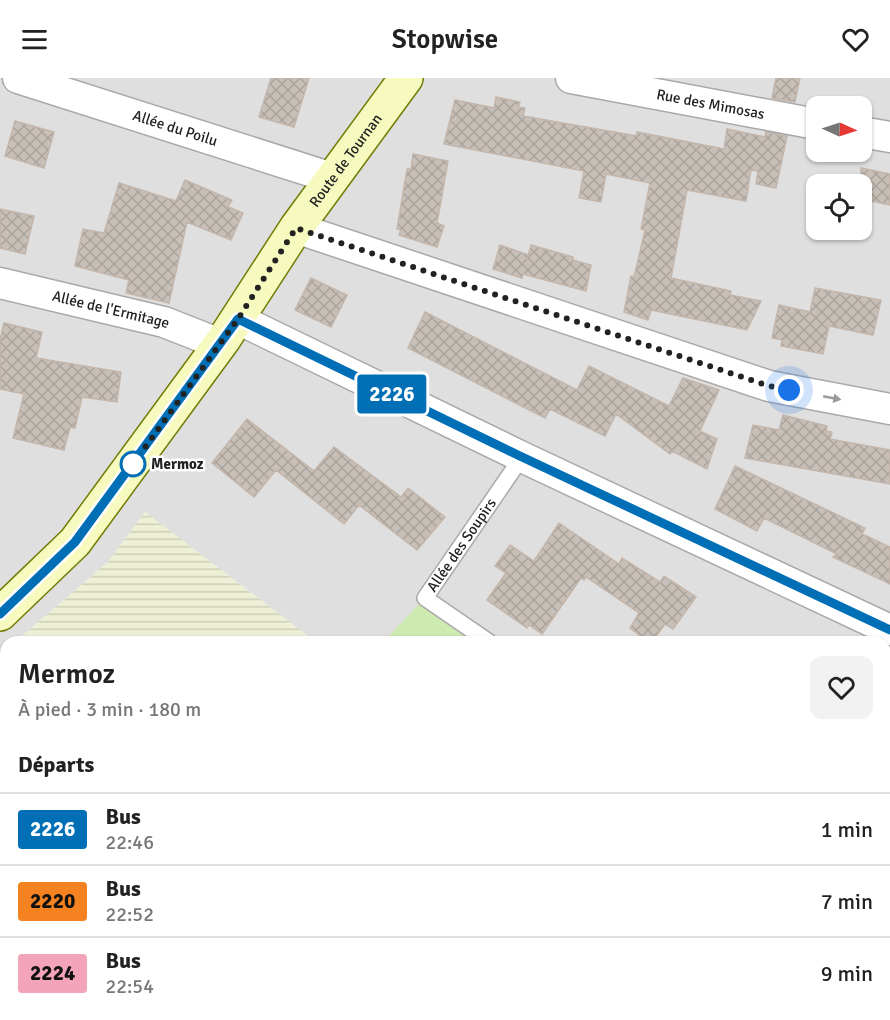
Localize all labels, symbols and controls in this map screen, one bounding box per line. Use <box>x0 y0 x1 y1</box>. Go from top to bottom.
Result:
icon: menu <box>18 23 51 56</box>
text: Stopwise <box>392 23 498 56</box>
icon: heart <box>839 23 872 56</box>
street label: Rue des Mimosas <box>655 85 767 123</box>
north arrow <box>806 96 872 162</box>
map controls <box>806 96 872 240</box>
street label: Allée du Poilu <box>131 106 220 150</box>
street label: Route de Tournan <box>305 110 386 211</box>
button: locate <box>806 174 872 240</box>
street label: Allée de l'Ermitage <box>50 287 172 332</box>
line badge: 2226 <box>350 374 434 414</box>
your location <box>774 375 804 405</box>
text: 2226 <box>369 381 415 407</box>
one-way arrow <box>822 394 841 403</box>
marker: Mermoz <box>120 451 146 477</box>
place label: Mermoz <box>151 455 204 473</box>
street label: Allée des Soupirs <box>423 494 500 595</box>
button: heart <box>810 656 873 719</box>
text: Mermoz <box>18 657 115 691</box>
text: À pied · 3 min · 180 m <box>18 697 201 722</box>
text: Départs <box>18 751 94 778</box>
text: Bus <box>105 803 141 830</box>
text: 2226 <box>30 816 75 842</box>
text: 1 min <box>821 816 873 843</box>
text: 22:46 <box>105 830 154 855</box>
text: Bus <box>105 875 141 902</box>
text: 2220 <box>30 888 75 914</box>
text: 7 min <box>821 888 873 915</box>
text: 22:52 <box>105 902 154 927</box>
text: Bus <box>105 947 141 974</box>
text: 2224 <box>30 960 75 986</box>
text: 9 min <box>821 960 873 987</box>
text: 22:54 <box>105 974 154 999</box>

